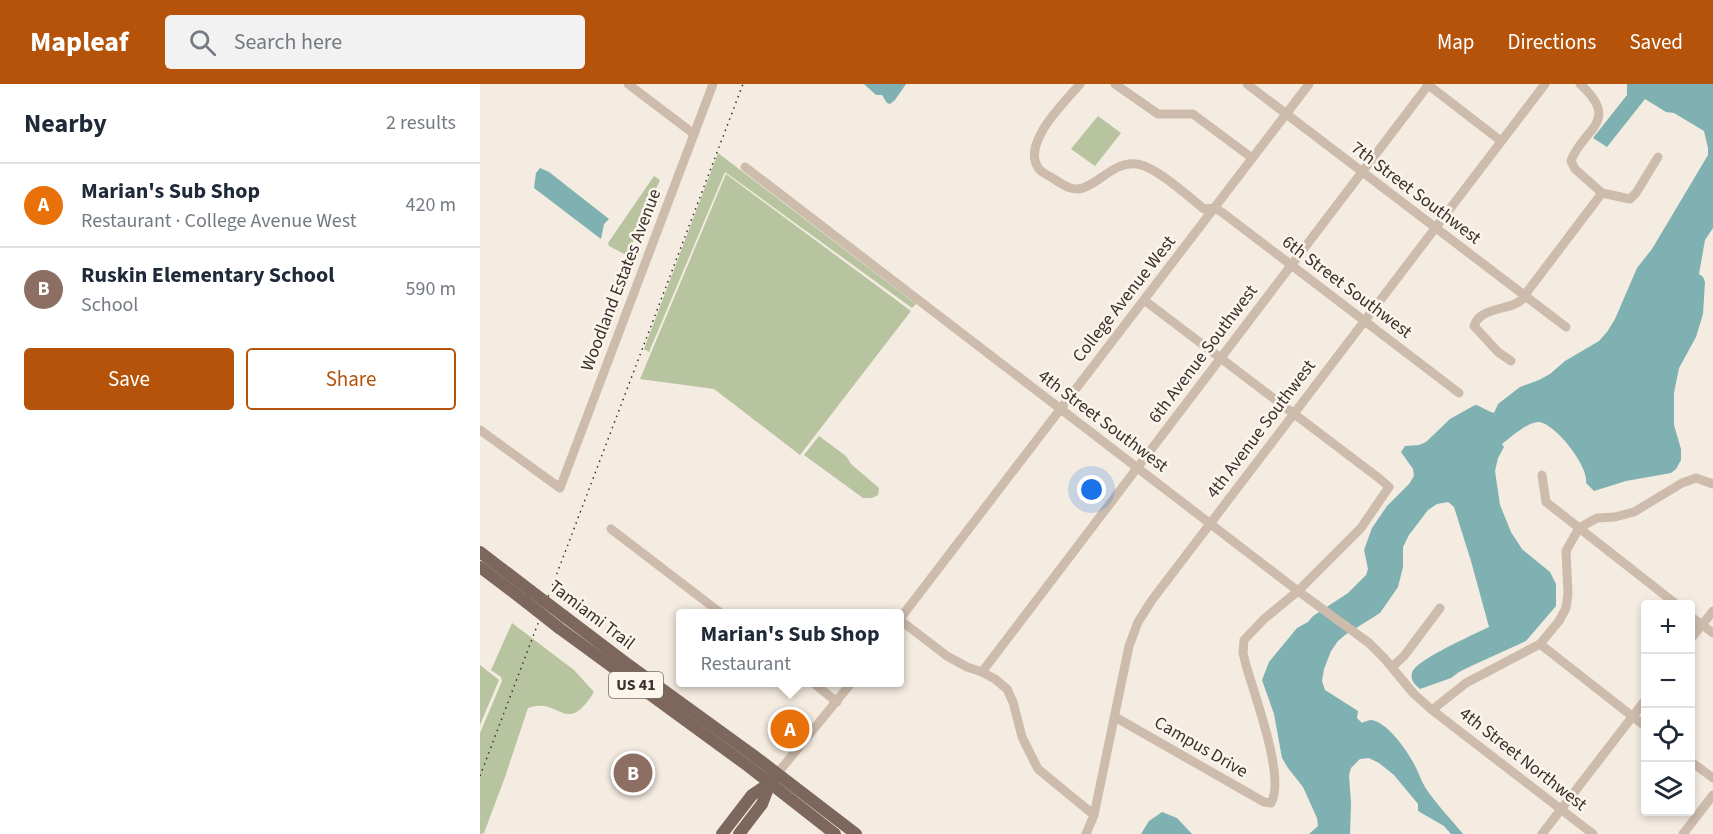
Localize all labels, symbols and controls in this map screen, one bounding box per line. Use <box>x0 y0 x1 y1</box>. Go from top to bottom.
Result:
search box <box>165 15 585 69</box>
text: Mapleaf <box>30 22 129 62</box>
icon: search <box>186 26 219 59</box>
text: Search here <box>234 26 342 58</box>
text: Map <box>1437 27 1475 57</box>
text: Directions <box>1508 27 1596 57</box>
text: Saved <box>1629 27 1683 57</box>
text: Nearby <box>24 105 107 142</box>
text: 2 results <box>386 109 456 137</box>
street label: 7th Street Southwest <box>1346 136 1486 250</box>
text: Marian's Sub Shop <box>81 175 260 207</box>
street label: Woodland Estates Avenue <box>575 185 667 375</box>
text: A <box>38 191 49 219</box>
text: 420 m <box>406 191 456 219</box>
text: Restaurant · College Avenue West <box>81 207 357 235</box>
street label: College Avenue West <box>1067 230 1181 368</box>
street label: 6th Street Southwest <box>1277 230 1417 344</box>
text: Ruskin Elementary School <box>81 259 335 291</box>
text: B <box>37 275 50 303</box>
text: 590 m <box>406 275 456 303</box>
street label: 6th Avenue Southwest <box>1143 280 1263 428</box>
text: School <box>81 291 138 319</box>
button: Save <box>24 348 234 410</box>
button: Share <box>246 348 456 410</box>
street label: 4th Avenue Southwest <box>1201 355 1321 503</box>
street label: 4th Street Southwest <box>1033 364 1173 478</box>
your location <box>1077 475 1106 504</box>
street label: Tamiami Trail <box>544 574 640 656</box>
map controls <box>1641 600 1695 816</box>
button: + <box>1641 600 1695 654</box>
popup <box>676 609 904 687</box>
text: Marian's Sub Shop <box>700 618 880 650</box>
text: Restaurant <box>700 650 791 678</box>
button: − <box>1641 654 1695 708</box>
road number: US 41 <box>609 672 663 698</box>
street label: 4th Street Northwest <box>1454 701 1592 817</box>
pin: A <box>770 706 810 752</box>
button: locate <box>1641 708 1695 762</box>
street label: Campus Drive <box>1150 710 1252 784</box>
pin: B <box>614 750 652 796</box>
button: layers <box>1641 762 1695 816</box>

